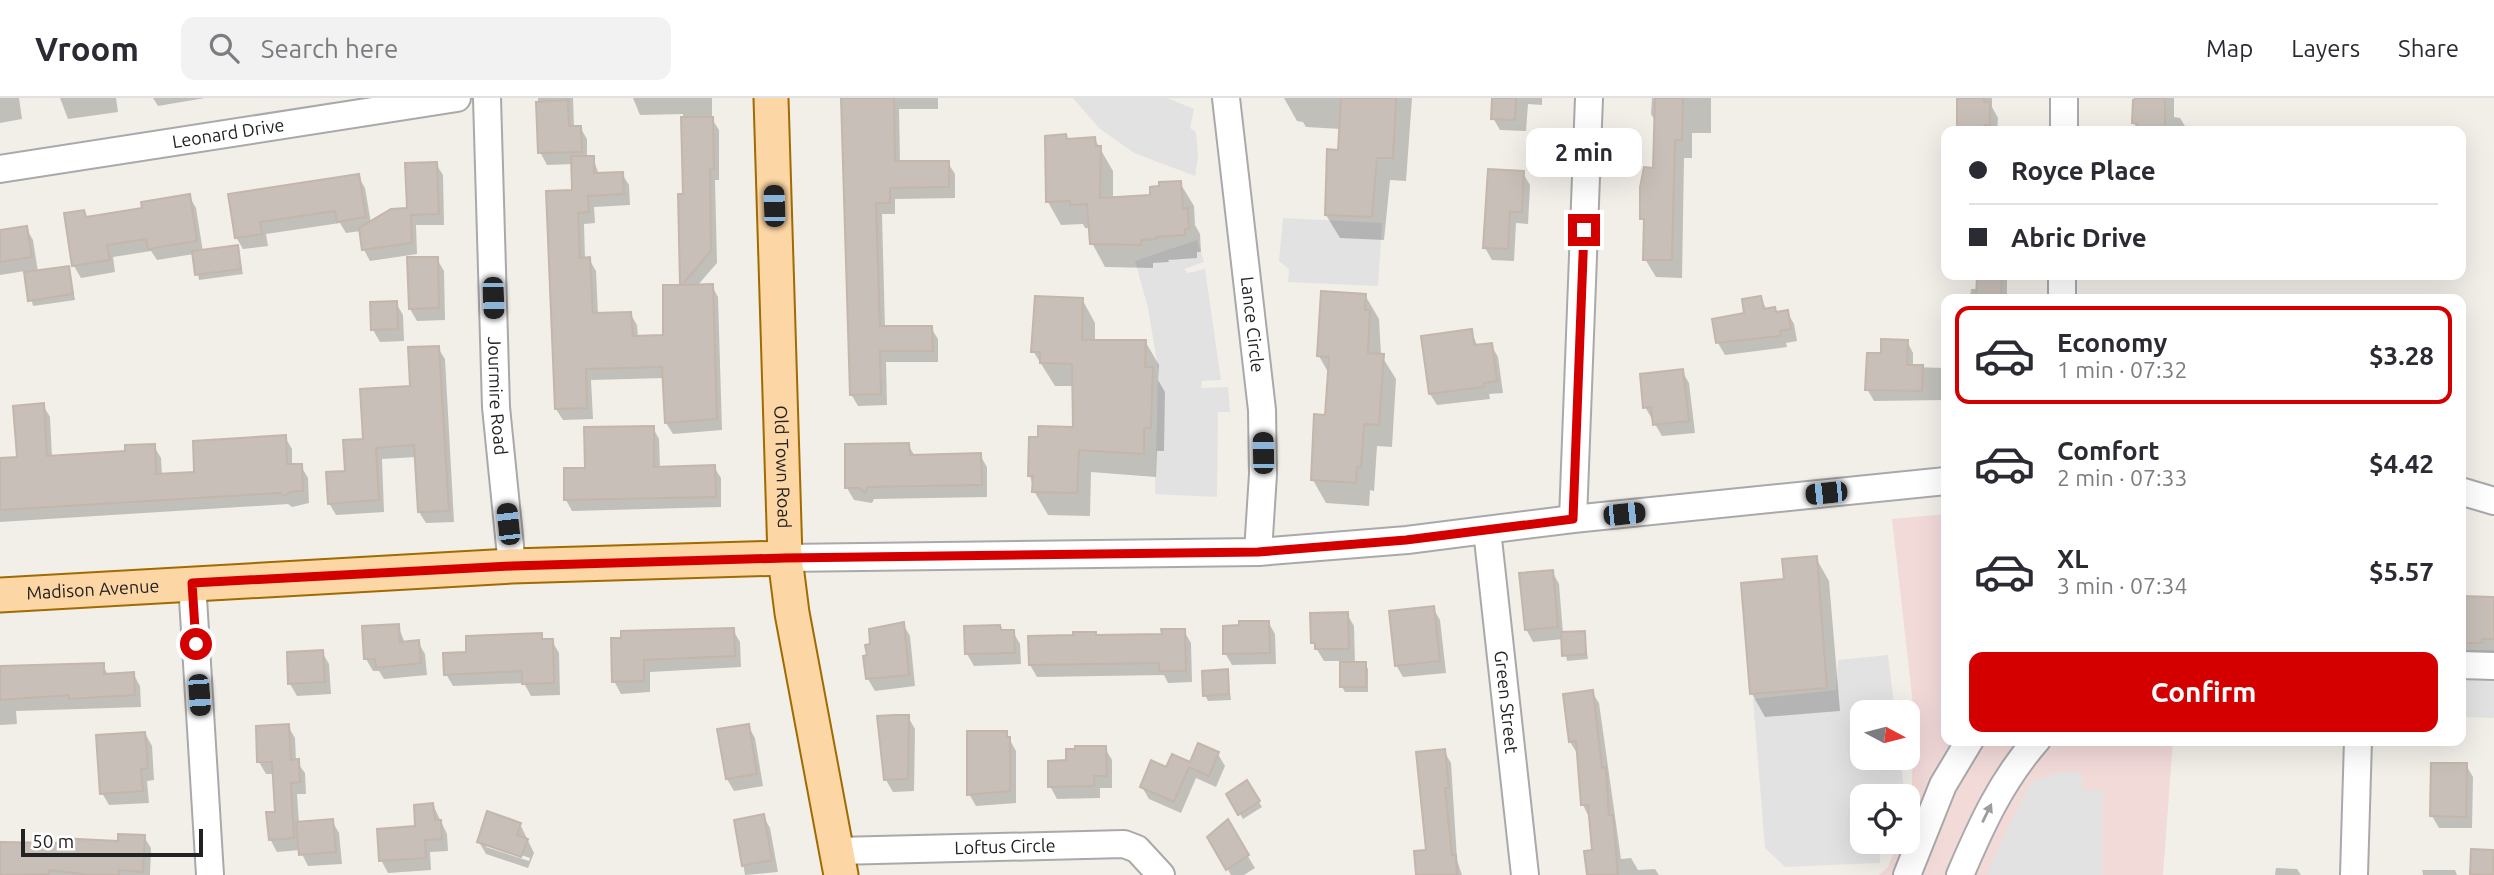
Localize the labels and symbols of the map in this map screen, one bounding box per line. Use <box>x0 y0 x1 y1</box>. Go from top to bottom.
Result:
street label: Leonard Drive <box>171 114 286 151</box>
callout: 2 min <box>1526 129 1642 178</box>
car <box>763 185 786 227</box>
route end <box>1568 214 1600 246</box>
street label: Lance Circle <box>1238 275 1269 373</box>
car <box>482 277 505 319</box>
street label: Jourmire Road <box>485 336 512 456</box>
street label: Old Town Road <box>771 405 795 529</box>
car <box>1253 432 1274 474</box>
car <box>1805 480 1848 506</box>
car <box>1603 501 1646 527</box>
car <box>496 502 521 546</box>
street label: Madison Avenue <box>26 575 160 602</box>
route start <box>180 628 212 660</box>
street label: Green Street <box>1491 649 1523 754</box>
car <box>188 673 211 717</box>
north arrow <box>1850 700 1920 770</box>
one-way arrow <box>1982 803 1993 823</box>
scale bar <box>21 826 203 858</box>
street label: Loftus Circle <box>954 835 1056 857</box>

